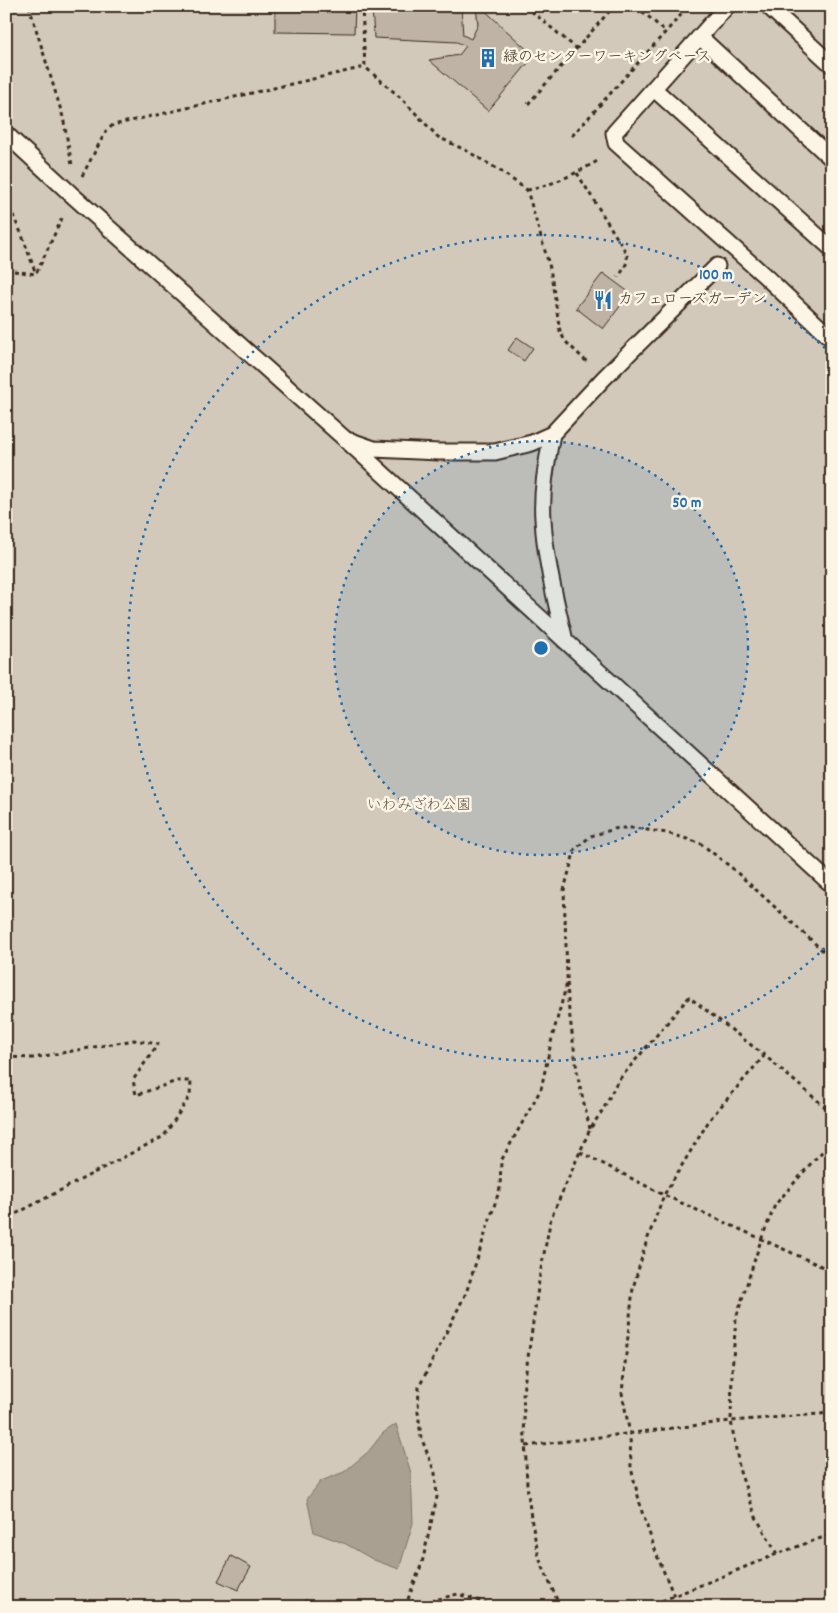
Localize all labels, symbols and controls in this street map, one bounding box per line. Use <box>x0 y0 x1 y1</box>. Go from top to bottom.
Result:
building icon: 緑のセンターワーキングベース <box>477 47 499 69</box>
place label: 緑のセンターワーキングベース <box>503 47 712 69</box>
text: 100 m <box>699 265 733 287</box>
restaurant icon: カフェローズガーデン <box>592 289 614 311</box>
place label: カフェローズガーデン <box>618 289 767 311</box>
text: 50 m <box>673 493 701 515</box>
centre of rings <box>532 639 550 657</box>
park label: いわみざわ公園 <box>367 795 471 817</box>

